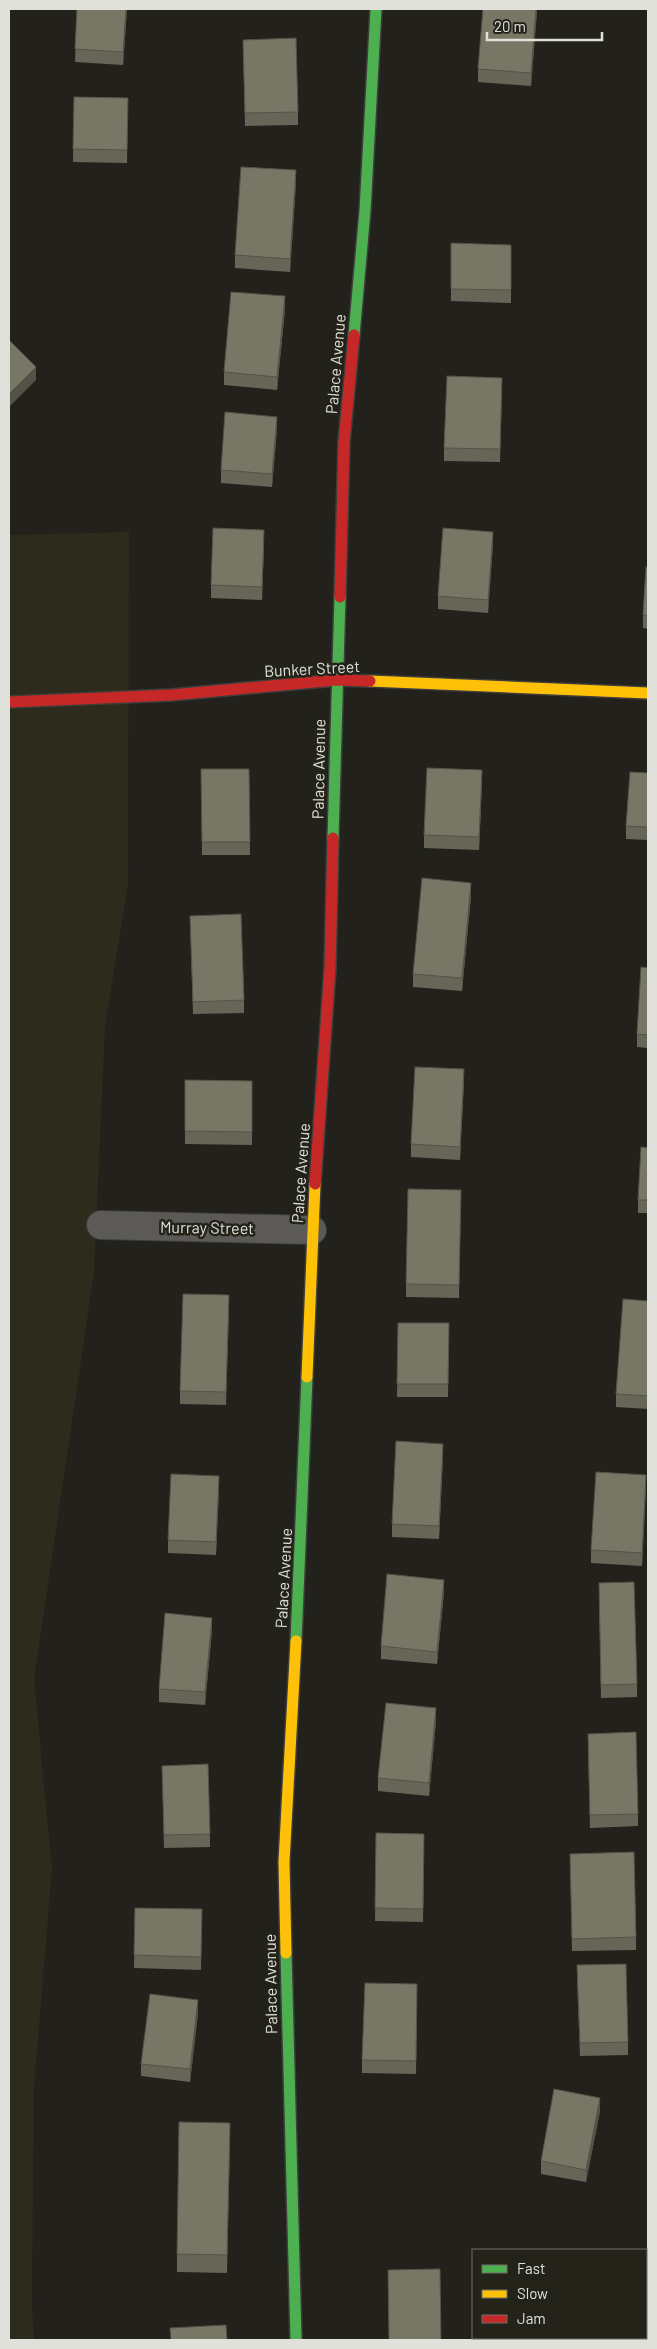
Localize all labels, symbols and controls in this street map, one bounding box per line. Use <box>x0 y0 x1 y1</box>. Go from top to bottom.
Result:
scale bar <box>487 10 602 42</box>
text: 20 m <box>494 17 526 35</box>
street label: Palace Avenue <box>321 313 349 415</box>
street label: Bunker Street <box>264 656 360 680</box>
street label: Palace Avenue <box>308 719 328 819</box>
street label: Palace Avenue <box>287 1122 313 1224</box>
street label: Murray Street <box>160 1217 254 1237</box>
street label: Palace Avenue <box>271 1527 295 1629</box>
street label: Palace Avenue <box>260 1934 280 2034</box>
legend <box>472 2249 647 2339</box>
text: Fast <box>517 2259 545 2277</box>
text: Slow <box>517 2284 548 2302</box>
text: Jam <box>517 2309 546 2327</box>

